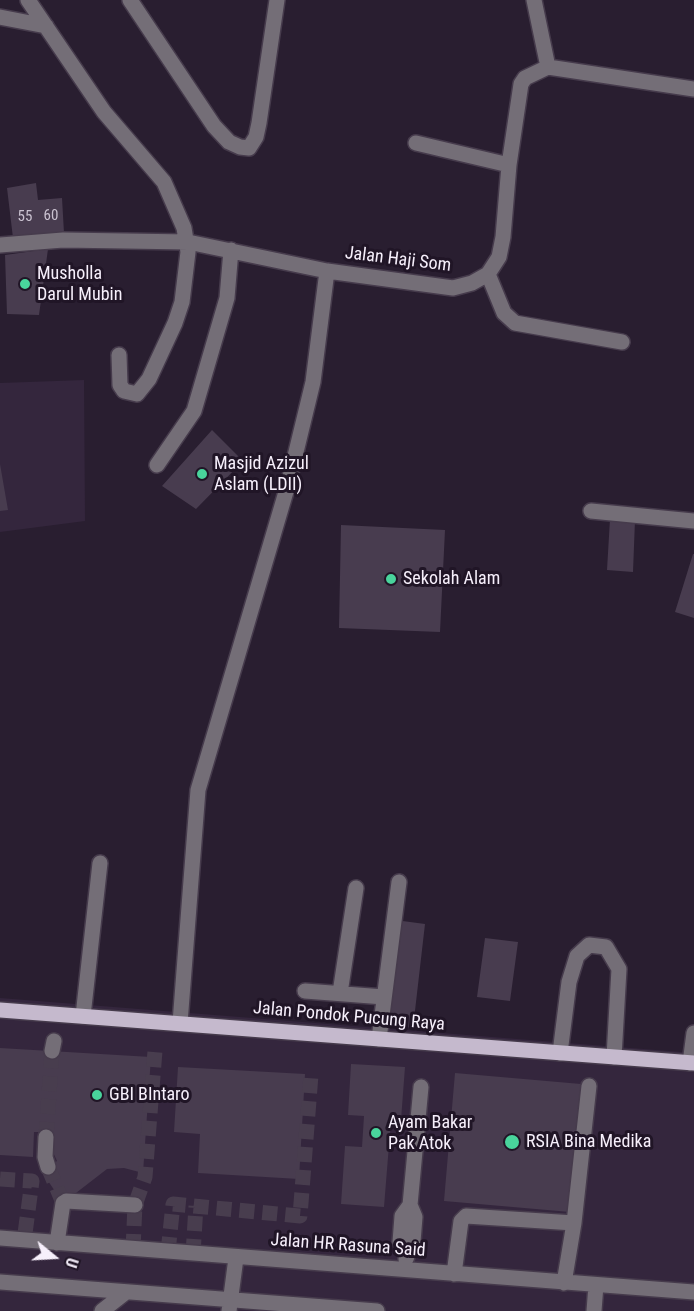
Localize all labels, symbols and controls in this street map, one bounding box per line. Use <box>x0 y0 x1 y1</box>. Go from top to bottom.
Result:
house number: 60 <box>44 207 58 225</box>
house number: 55 <box>18 208 32 226</box>
street label: Jalan Haji Som <box>344 243 452 277</box>
place label: Musholla Darul Mubin <box>37 263 122 306</box>
marker: Musholla Darul Mubin <box>18 277 32 291</box>
place label: Masjid Azizul Aslam (LDII) <box>214 453 309 496</box>
marker: Masjid Azizul Aslam (LDII) <box>195 467 209 481</box>
place label: Sekolah Alam <box>403 568 500 590</box>
marker: Sekolah Alam <box>384 572 398 586</box>
street label: Jalan Pondok Pucung Raya <box>252 998 446 1036</box>
place label: GBI BIntaro <box>109 1084 189 1106</box>
marker: GBI BIntaro <box>90 1088 104 1102</box>
place label: Ayam Bakar Pak Atok <box>388 1112 472 1154</box>
marker: Ayam Bakar Pak Atok <box>369 1126 383 1140</box>
place label: RSIA Bina Medika <box>526 1131 651 1153</box>
marker: RSIA Bina Medika <box>503 1133 521 1151</box>
north arrow <box>24 1227 84 1287</box>
street label: Jalan HR Rasuna Said <box>270 1230 426 1262</box>
text: U <box>61 1255 82 1270</box>

